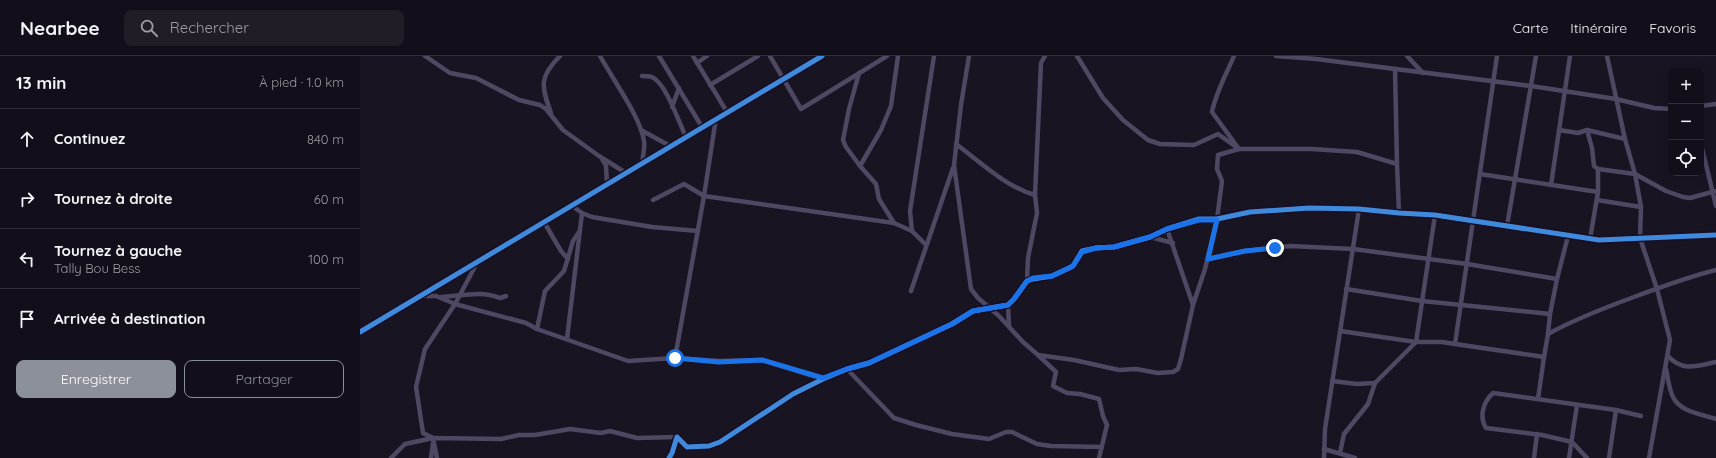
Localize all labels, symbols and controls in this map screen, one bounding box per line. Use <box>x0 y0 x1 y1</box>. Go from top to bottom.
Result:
search box <box>124 10 404 46</box>
text: Nearbee <box>20 16 100 40</box>
icon: search <box>138 17 160 39</box>
text: Rechercher <box>170 18 249 37</box>
text: Carte <box>1513 19 1548 37</box>
text: Itinéraire <box>1570 19 1627 37</box>
text: Favoris <box>1649 19 1696 37</box>
map controls <box>1668 68 1704 176</box>
button: + <box>1668 68 1704 104</box>
text: 13 min <box>16 72 66 93</box>
text: À pied · 1.0 km <box>259 74 344 90</box>
button: − <box>1668 104 1704 140</box>
icon: ahead <box>16 128 38 150</box>
text: Continuez <box>54 129 125 148</box>
text: 840 m <box>307 131 344 147</box>
button: locate <box>1668 140 1704 176</box>
icon: right <box>16 188 38 210</box>
text: Tournez à droite <box>54 189 173 208</box>
text: 60 m <box>314 191 344 207</box>
route end <box>1266 239 1284 257</box>
text: Tournez à gauche <box>54 241 182 260</box>
icon: left <box>16 248 38 270</box>
text: 100 m <box>308 251 344 267</box>
text: Tally Bou Bess <box>54 260 140 276</box>
icon: arrive <box>16 308 38 330</box>
text: Arrivée à destination <box>54 309 206 328</box>
route start <box>666 349 684 367</box>
button: Enregistrer <box>16 360 176 398</box>
button: Partager <box>184 360 344 398</box>

